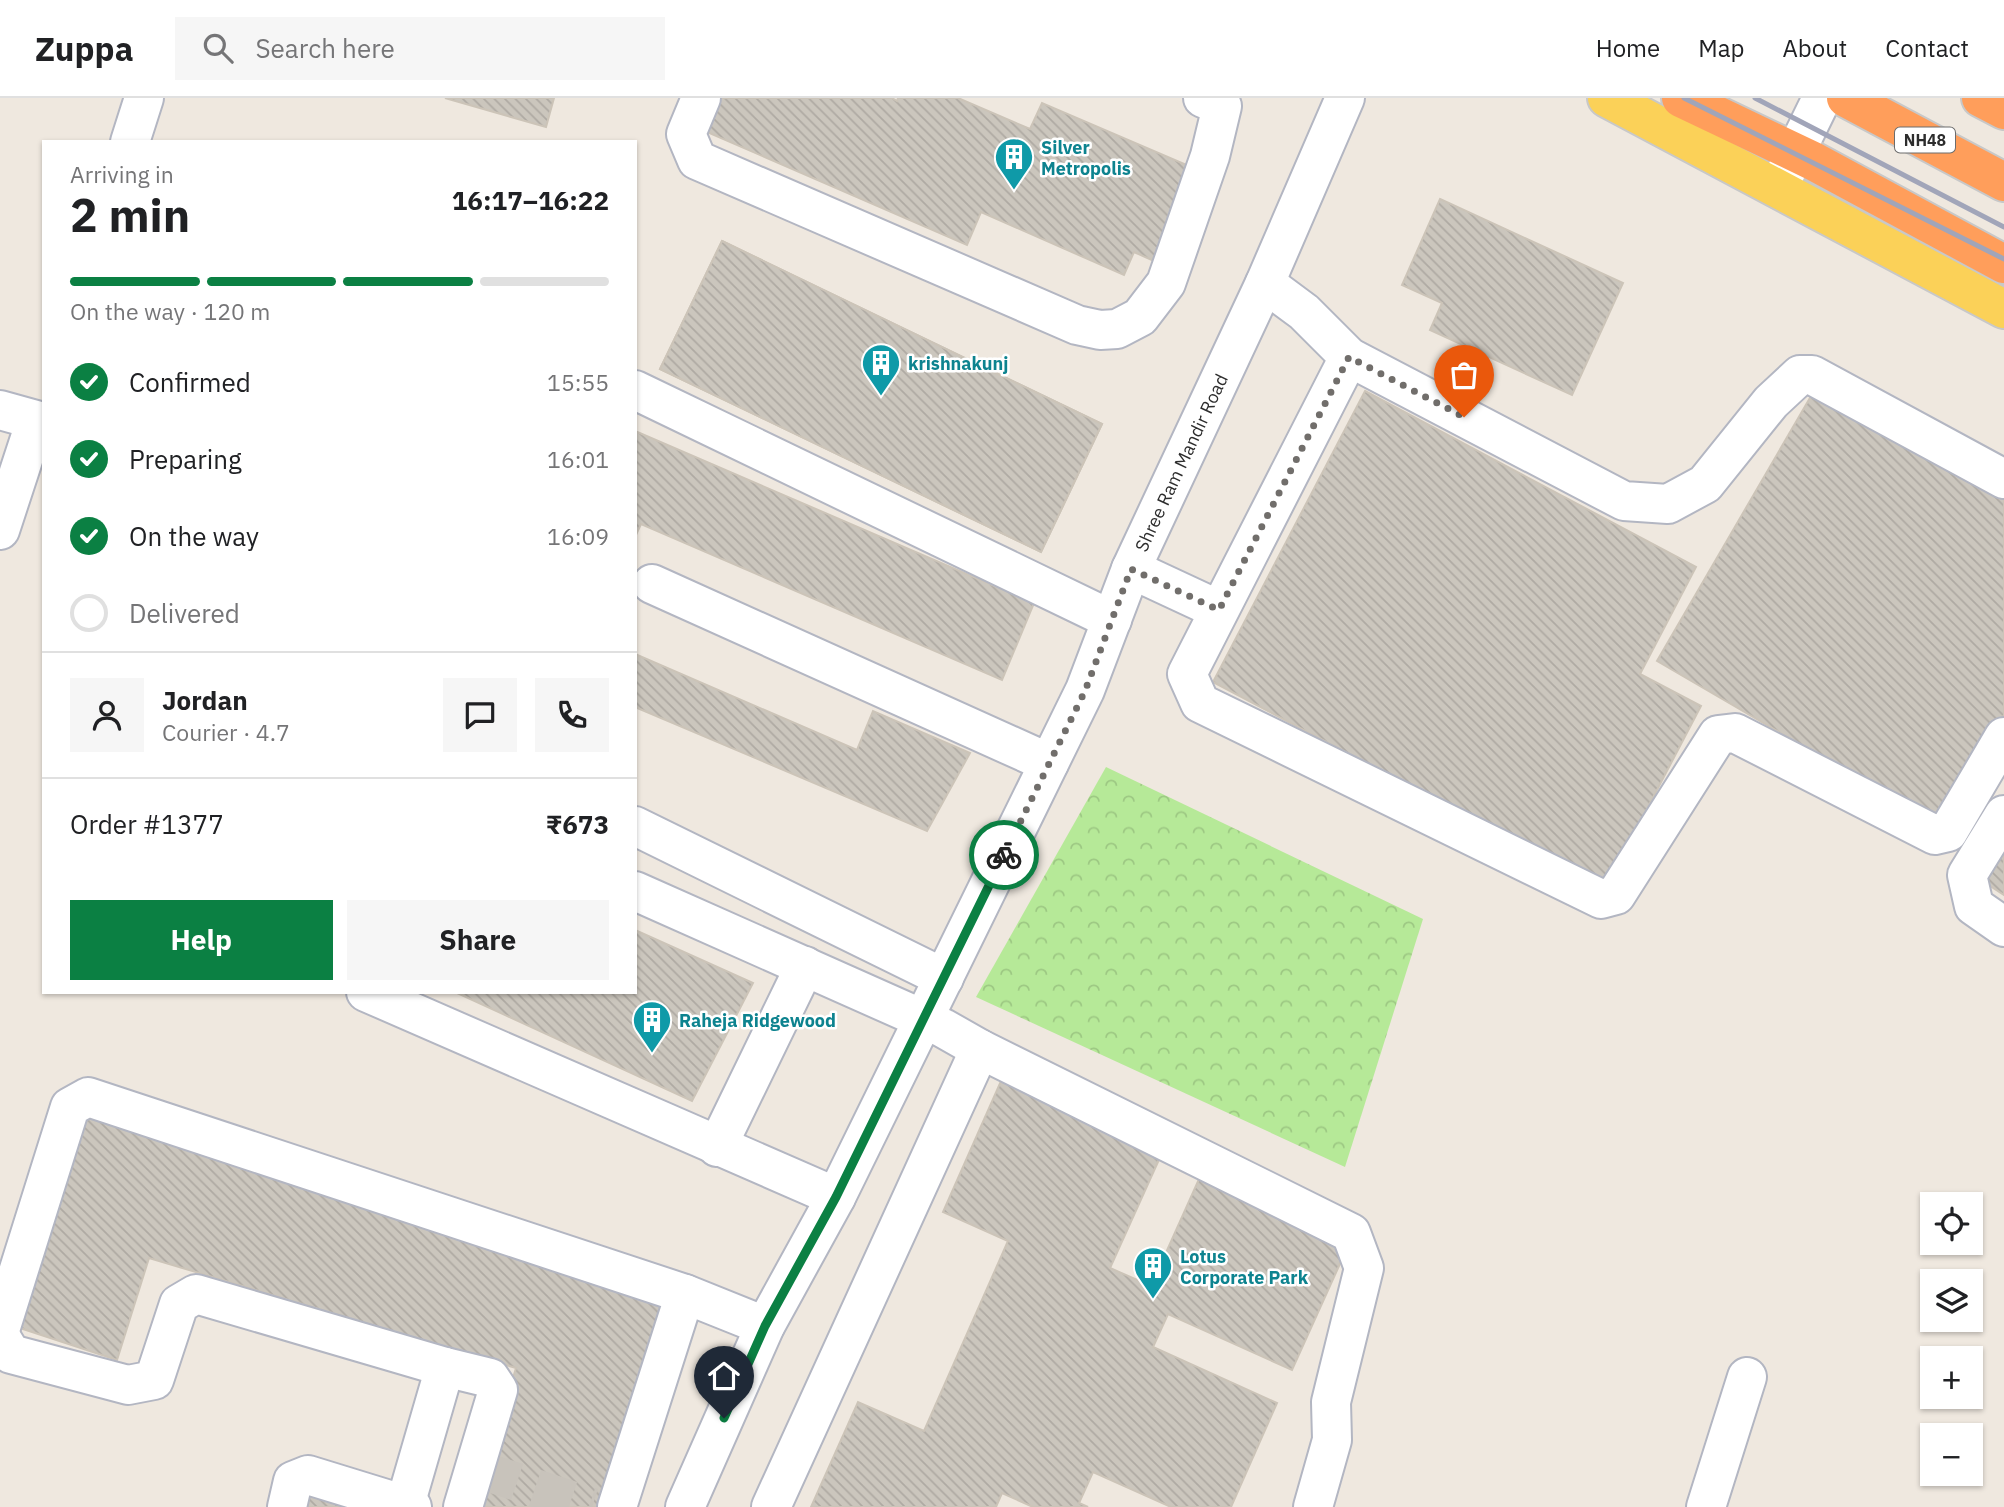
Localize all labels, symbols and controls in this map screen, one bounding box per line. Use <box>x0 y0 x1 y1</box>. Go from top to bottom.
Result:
search box <box>175 17 665 80</box>
text: Zuppa <box>35 27 133 70</box>
icon: search <box>199 29 237 67</box>
text: Search here <box>255 31 395 65</box>
text: Home <box>1596 32 1660 64</box>
text: Map <box>1698 32 1744 64</box>
text: About <box>1782 32 1847 64</box>
text: Contact <box>1885 32 1969 64</box>
road number: NH48 <box>1895 128 1955 152</box>
building icon: Silver Metropolis <box>993 136 1035 191</box>
place label: Silver Metropolis <box>1041 136 1131 180</box>
text: Arriving in <box>70 159 174 189</box>
text: 16:17–16:22 <box>452 183 609 217</box>
text: 2 min <box>70 185 190 245</box>
text: On the way · 120 m <box>70 296 270 326</box>
building icon: krishnakunj <box>860 342 902 397</box>
pin <box>1434 345 1494 417</box>
place label: krishnakunj <box>908 352 1008 375</box>
icon: bag <box>1445 356 1483 394</box>
icon: check <box>70 363 108 401</box>
text: Confirmed <box>129 365 251 399</box>
text: 15:55 <box>547 367 609 397</box>
street label: Shree Ram Mandir Road <box>1129 370 1232 555</box>
icon: check <box>70 440 108 478</box>
text: Preparing <box>129 442 242 476</box>
text: 16:01 <box>547 444 609 474</box>
icon: check <box>70 517 108 555</box>
text: On the way <box>129 519 259 553</box>
text: 16:09 <box>547 521 609 551</box>
text: Delivered <box>129 596 240 630</box>
button: person <box>70 678 144 752</box>
button: chat <box>443 678 517 752</box>
button: phone <box>535 678 609 752</box>
text: Jordan <box>162 683 248 717</box>
text: Courier · 4.7 <box>162 717 290 747</box>
text: Order #1377 <box>70 807 224 841</box>
text: ₹673 <box>546 807 609 841</box>
courier <box>969 820 1039 890</box>
icon: bike <box>985 836 1023 874</box>
button: Help <box>70 900 333 980</box>
button: Share <box>347 900 609 980</box>
building icon: Raheja Ridgewood <box>631 999 673 1054</box>
place label: Raheja Ridgewood <box>679 1009 836 1032</box>
map controls <box>1920 1192 1983 1486</box>
button: locate <box>1920 1192 1983 1255</box>
building icon: Lotus Corporate Park <box>1132 1245 1174 1300</box>
place label: Lotus Corporate Park <box>1180 1245 1309 1289</box>
button: layers <box>1920 1269 1983 1332</box>
pin <box>694 1346 754 1418</box>
button: + <box>1920 1346 1983 1409</box>
icon: home <box>705 1357 743 1395</box>
button: − <box>1920 1423 1983 1486</box>

